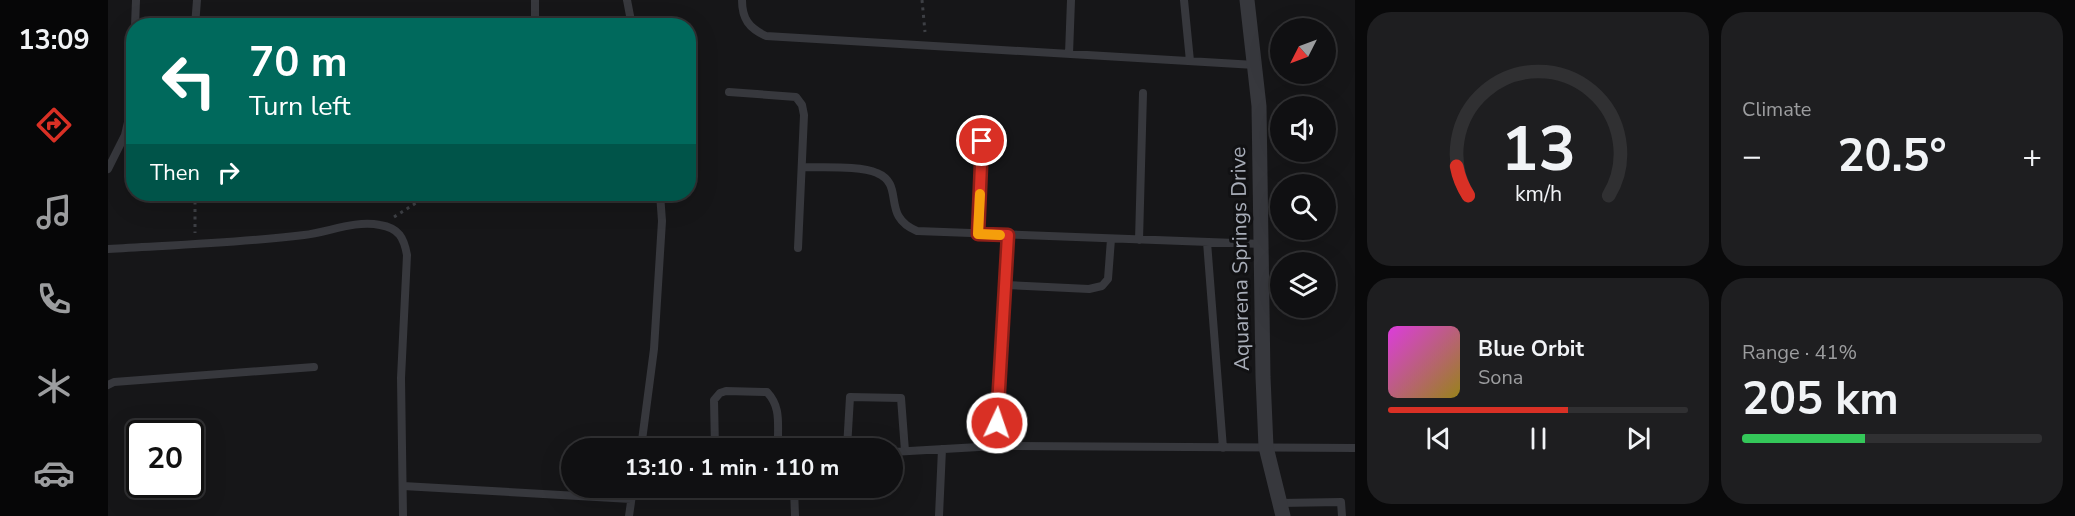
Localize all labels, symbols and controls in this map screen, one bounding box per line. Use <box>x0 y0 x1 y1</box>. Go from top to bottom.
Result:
north arrow <box>1270 18 1336 84</box>
map controls <box>1270 18 1336 318</box>
text: 13:09 <box>18 22 90 59</box>
text: 70 m <box>249 34 348 91</box>
icon: left <box>150 42 228 120</box>
text: Turn left <box>249 88 350 125</box>
button: sound <box>1270 96 1336 162</box>
text: Climate <box>1742 96 1811 123</box>
icon: directions <box>33 104 75 146</box>
text: 13 <box>1501 107 1575 192</box>
pin <box>956 115 1007 166</box>
icon: arrive <box>965 124 998 157</box>
text: 20.5° <box>1837 126 1947 187</box>
text: − <box>1742 134 1762 179</box>
text: + <box>2022 134 2042 179</box>
street label: Aquarena Springs Drive <box>1224 147 1256 371</box>
icon: right <box>212 156 245 189</box>
text: Then <box>150 158 200 188</box>
button: search <box>1270 174 1336 240</box>
text: km/h <box>1514 179 1562 209</box>
icon: music <box>33 191 75 233</box>
button: layers <box>1270 252 1336 318</box>
icon: phone <box>33 278 75 320</box>
text: Blue Orbit <box>1478 334 1584 364</box>
text: Range · 41% <box>1742 339 1857 366</box>
text: Sona <box>1478 364 1523 391</box>
icon: climate <box>33 365 75 407</box>
text: 205 km <box>1742 369 1899 430</box>
position arrow <box>965 391 1029 455</box>
speed limit sign: 20 <box>126 420 204 498</box>
icon: previous <box>1422 422 1455 455</box>
icon: pause <box>1522 422 1555 455</box>
icon: next <box>1622 422 1655 455</box>
icon: car <box>33 452 75 494</box>
text: 13:10 · 1 min · 110 m <box>625 453 839 483</box>

